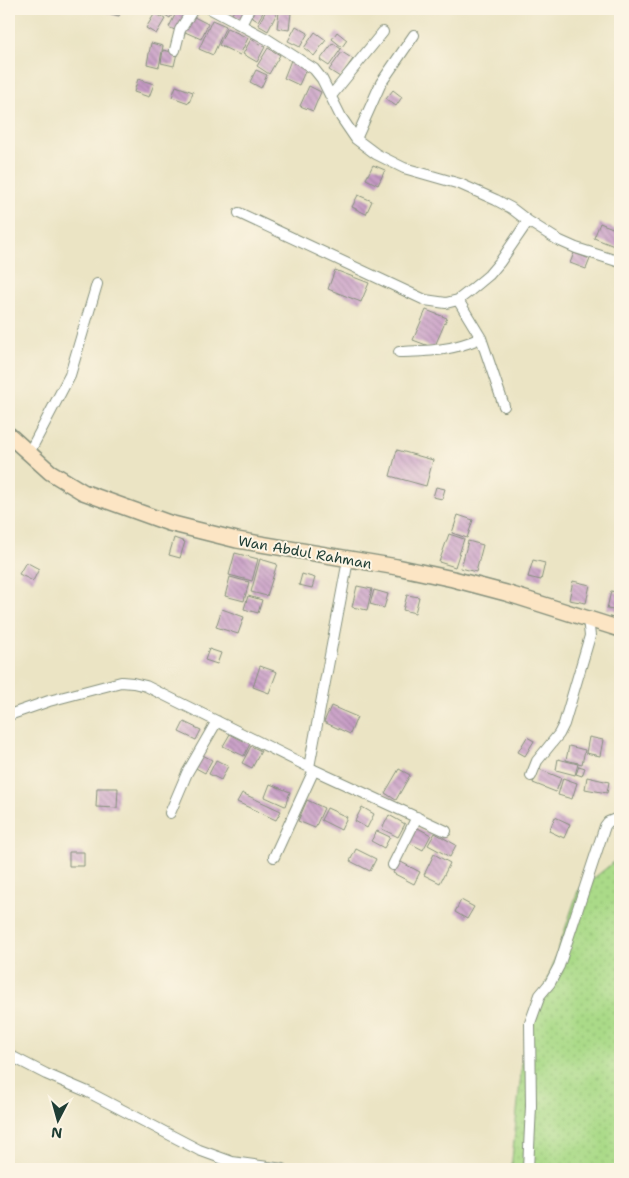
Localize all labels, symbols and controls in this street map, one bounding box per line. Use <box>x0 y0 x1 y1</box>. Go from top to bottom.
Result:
street label: Wan Abdul Rahman <box>237 531 374 573</box>
north arrow <box>32 1096 82 1146</box>
text: N <box>50 1123 63 1142</box>

